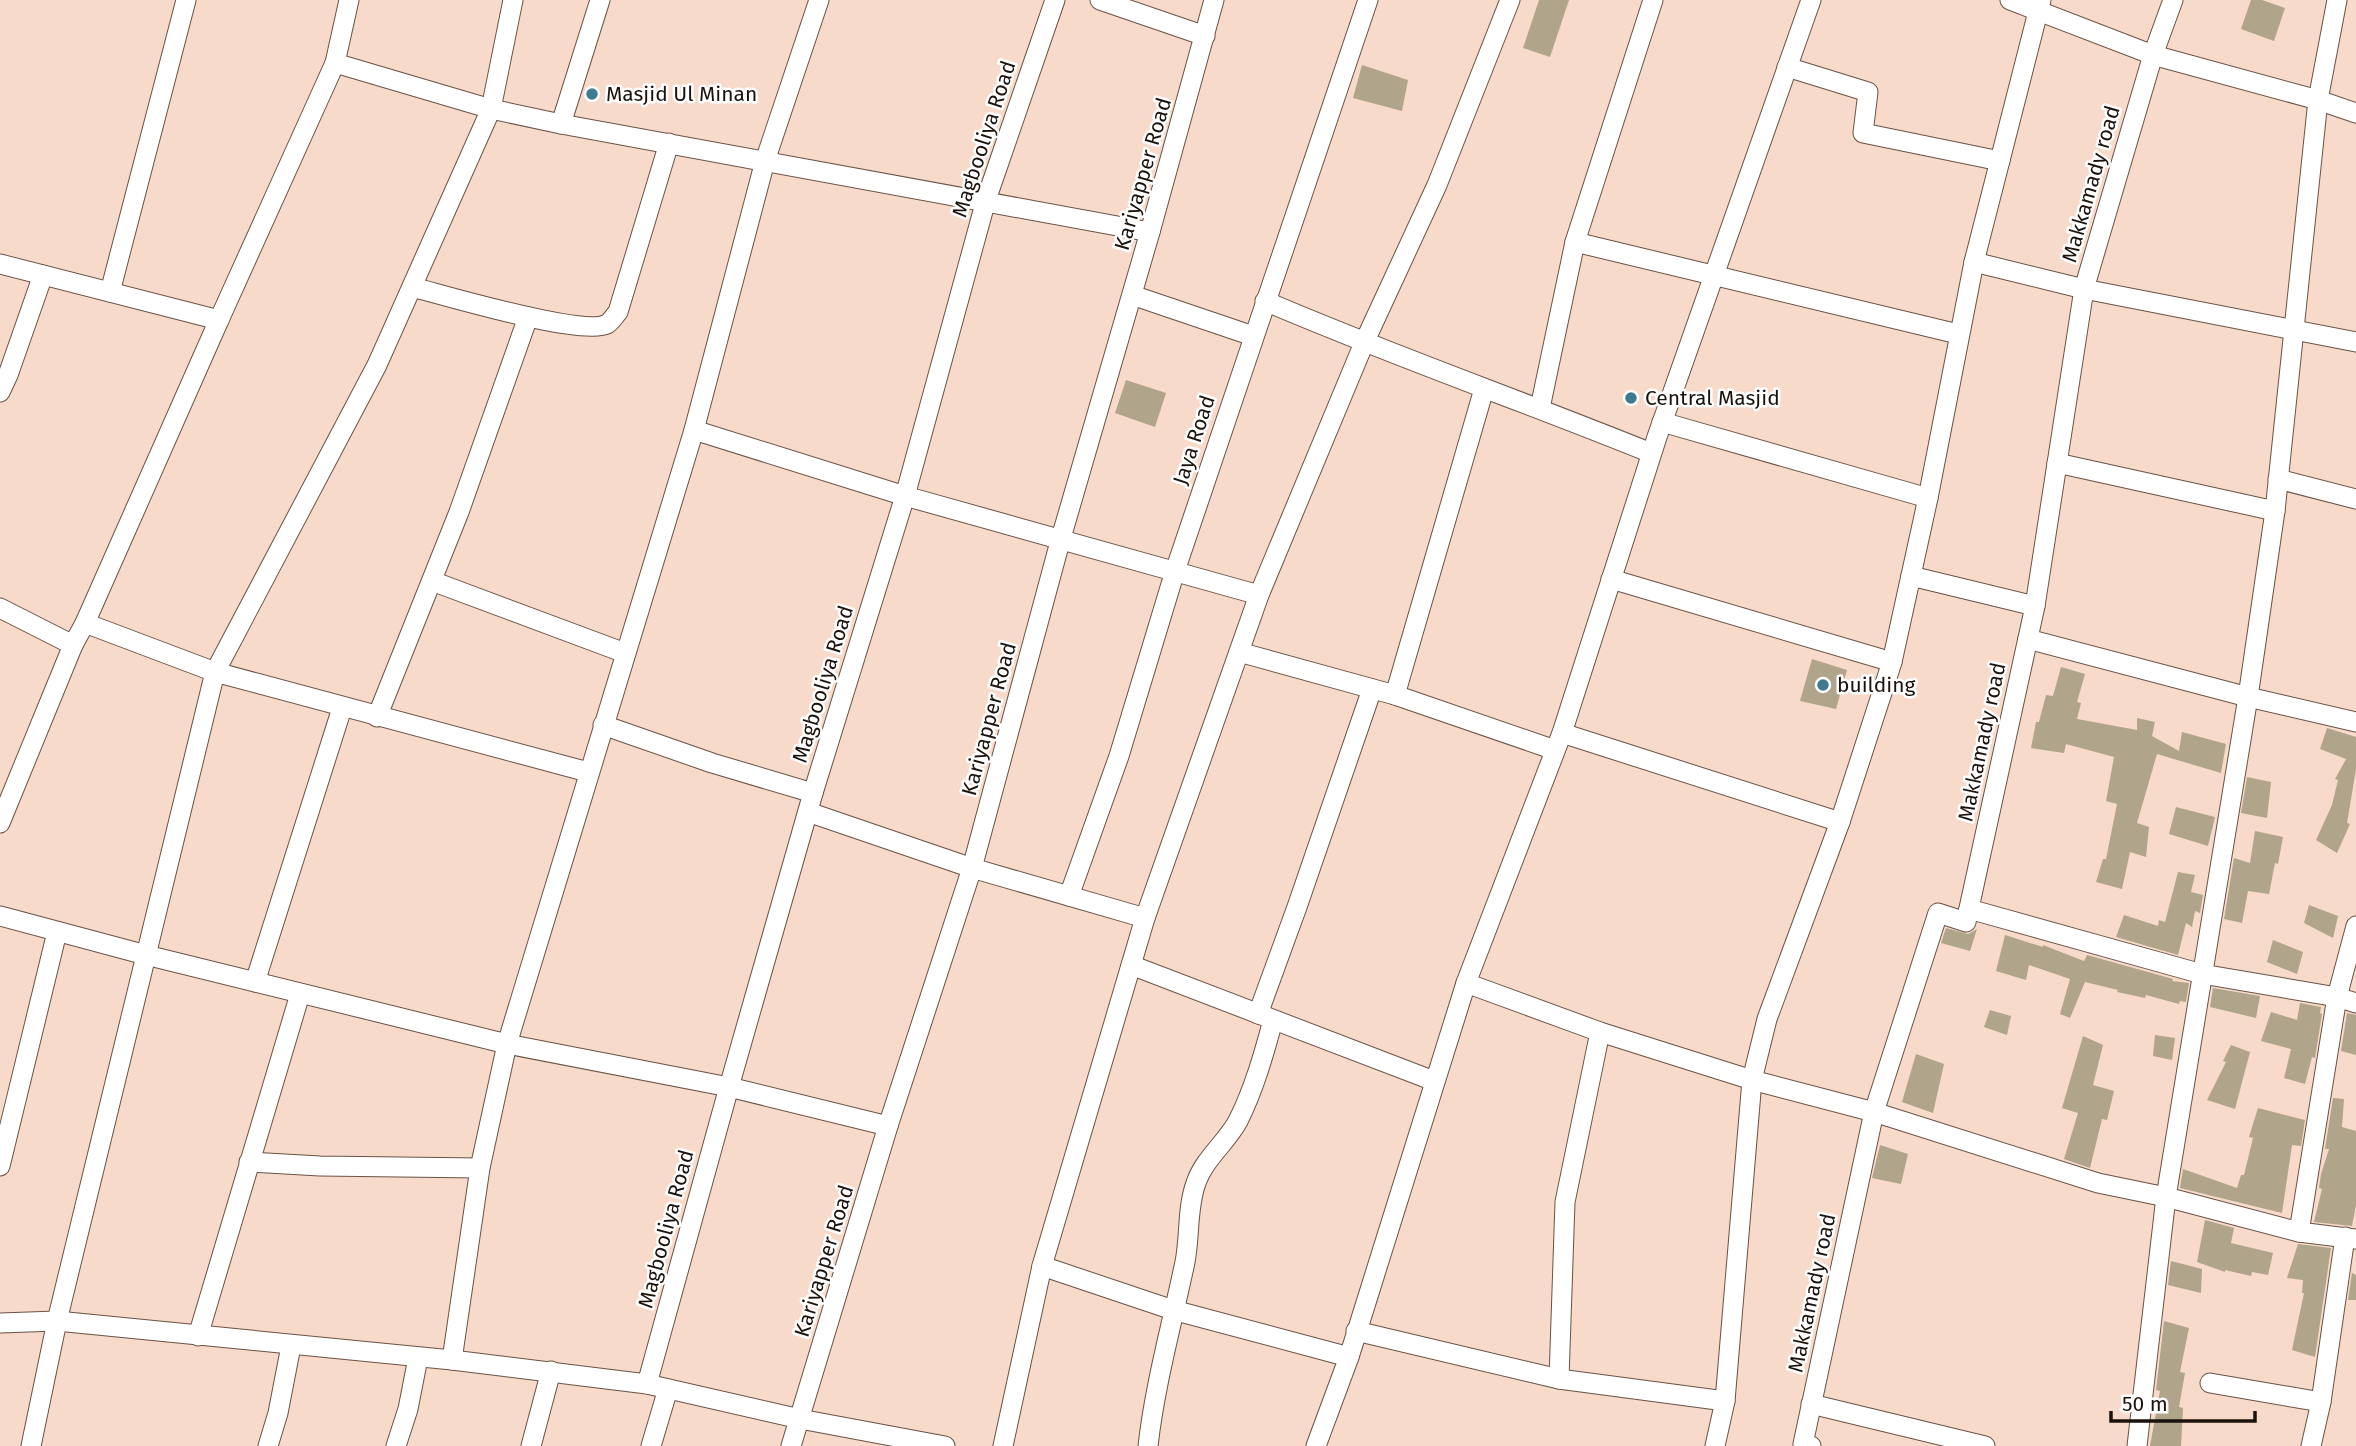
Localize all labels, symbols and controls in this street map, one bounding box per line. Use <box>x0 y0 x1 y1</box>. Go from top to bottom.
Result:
street label: Magbooliya Road <box>946 57 1022 221</box>
place label: Masjid Ul Minan <box>606 81 757 107</box>
marker: Masjid Ul Minan <box>584 86 600 102</box>
street label: Kariyapper Road <box>1109 95 1177 253</box>
street label: Makkamady road <box>2056 103 2126 265</box>
place label: Central Masjid <box>1645 385 1780 411</box>
marker: Central Masjid <box>1623 390 1639 406</box>
street label: Jaya Road <box>1167 392 1221 488</box>
street label: Magbooliya Road <box>787 602 859 766</box>
street label: Kariyapper Road <box>956 640 1022 798</box>
street label: Makkamady road <box>1952 660 2012 824</box>
place label: building <box>1837 672 1915 698</box>
marker: building <box>1815 677 1831 693</box>
street label: Magbooliya Road <box>632 1147 700 1311</box>
street label: Kariyapper Road <box>789 1182 859 1340</box>
street label: Makkamady road <box>1782 1211 1842 1375</box>
scale bar <box>2111 1380 2254 1424</box>
text: 50 m <box>2122 1391 2168 1417</box>

